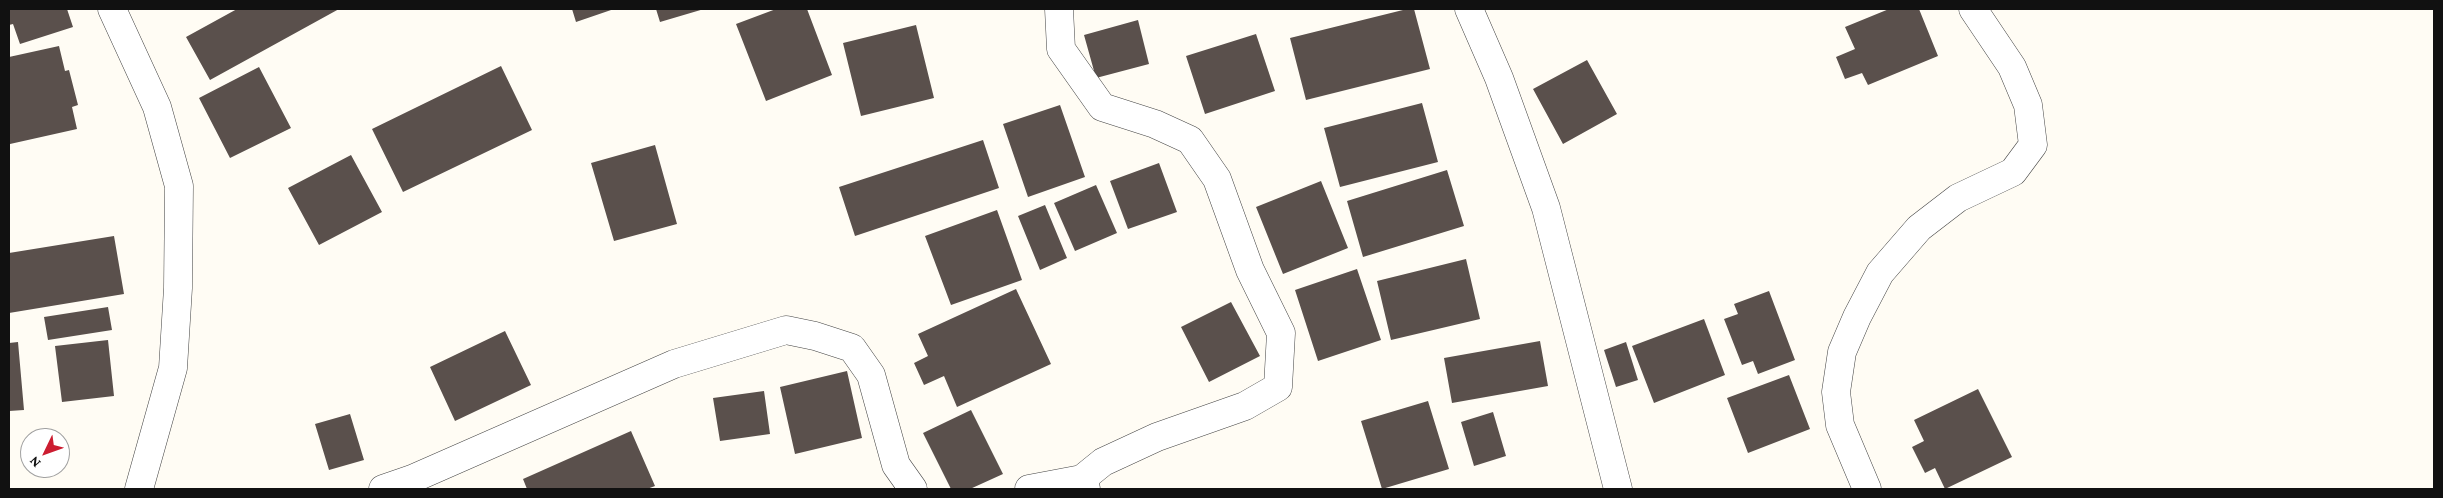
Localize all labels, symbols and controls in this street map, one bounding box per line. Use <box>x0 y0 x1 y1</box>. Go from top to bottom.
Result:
north arrow <box>20 428 70 478</box>
text: N <box>25 453 44 471</box>

